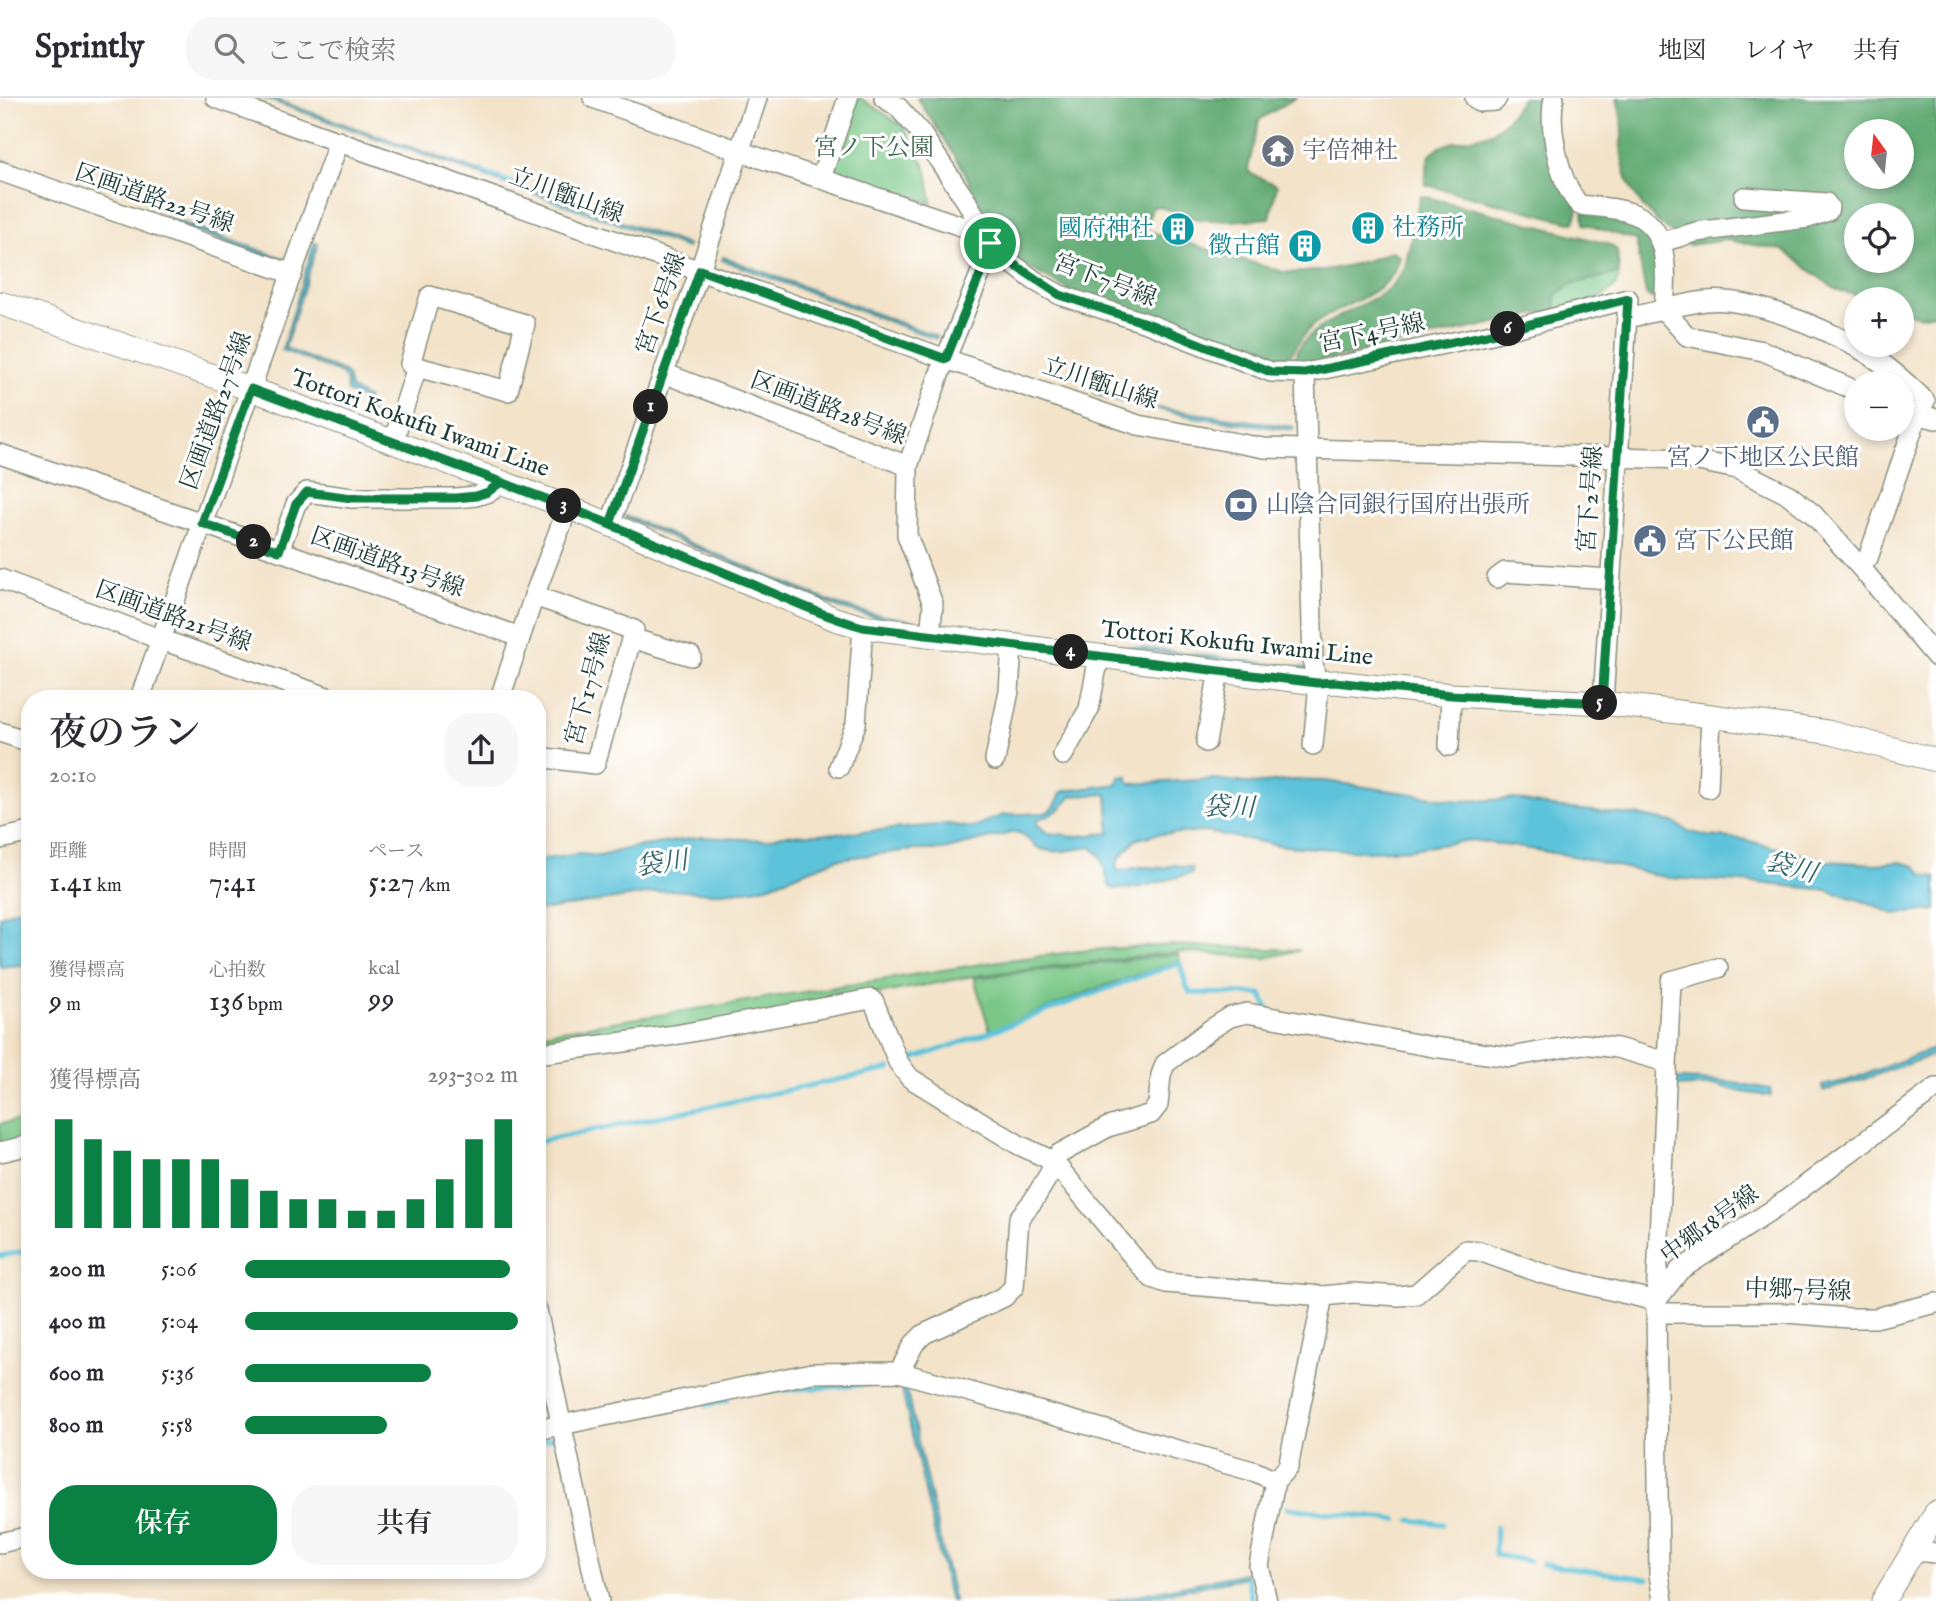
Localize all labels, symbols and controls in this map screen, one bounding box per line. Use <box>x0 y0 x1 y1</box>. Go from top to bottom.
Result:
search box <box>186 17 676 80</box>
text: Sprintly <box>35 27 144 69</box>
icon: search <box>210 29 248 67</box>
text: ここで検索 <box>266 35 396 68</box>
text: 地図 <box>1658 36 1706 67</box>
text: レイヤ <box>1744 36 1815 67</box>
text: 共有 <box>1853 36 1901 67</box>
north arrow <box>1844 119 1914 189</box>
map controls <box>1844 119 1914 441</box>
temple icon: 宇倍神社 <box>1259 132 1297 170</box>
park label: 宮ノ下公園 <box>814 133 934 164</box>
place label: 宇倍神社 <box>1302 136 1398 167</box>
street label: 区画道路22号線 <box>70 157 238 241</box>
street label: 立川甑山線 <box>504 161 628 231</box>
button: locate <box>1844 203 1914 273</box>
building icon: 社務所 <box>1349 209 1387 247</box>
building icon: 國府神社 <box>1159 210 1197 248</box>
pin <box>960 213 1020 273</box>
place label: 社務所 <box>1392 213 1464 244</box>
place label: 國府神社 <box>1058 214 1154 245</box>
icon: arrive <box>971 224 1009 262</box>
building icon: 徴古館 <box>1286 227 1324 265</box>
place label: 徴古館 <box>1208 231 1280 262</box>
street label: 宮下7号線 <box>1049 247 1161 315</box>
street label: 宮下6号線 <box>630 249 694 359</box>
button: + <box>1844 287 1914 357</box>
street label: 宮下4号線 <box>1316 308 1428 360</box>
pin: 6 <box>1490 312 1526 346</box>
text: 6 <box>1503 316 1512 340</box>
street label: 区画道路27号線 <box>174 328 260 494</box>
street label: 立川甑山線 <box>1038 351 1162 417</box>
street label: Tottori Kokufu Iwami Line <box>286 363 554 485</box>
street label: 区画道路28号線 <box>746 365 910 453</box>
button: − <box>1844 371 1914 441</box>
pin: 1 <box>634 390 668 424</box>
text: 1 <box>647 394 654 418</box>
public building icon: 宮ノ下地区公民館 <box>1744 403 1782 441</box>
place label: 宮ノ下地区公民館 <box>1667 443 1859 474</box>
street label: 宮下2号線 <box>1572 444 1610 554</box>
bank icon: 山陰合同銀行国府出張所 <box>1222 486 1260 524</box>
pin: 3 <box>546 488 582 524</box>
place label: 山陰合同銀行国府出張所 <box>1266 490 1530 521</box>
text: 3 <box>560 493 567 517</box>
street label: 区画道路13号線 <box>306 521 468 605</box>
public building icon: 宮下公民館 <box>1631 522 1669 560</box>
pin: 2 <box>236 524 272 560</box>
place label: 宮下公民館 <box>1674 526 1794 557</box>
text: 2 <box>249 529 258 553</box>
street label: 区画道路21号線 <box>91 574 255 660</box>
street label: Tottori Kokufu Iwami Line <box>1100 614 1374 674</box>
street label: 宮下17号線 <box>559 629 619 749</box>
pin: 4 <box>1054 634 1088 670</box>
text: 4 <box>1066 639 1075 663</box>
pin: 5 <box>1582 686 1618 720</box>
text: 5 <box>1596 690 1603 714</box>
text: 夜のラン <box>49 711 201 759</box>
button: share <box>444 713 518 787</box>
text: 20:10 <box>49 761 97 790</box>
water label: 袋川 <box>1203 791 1258 825</box>
text: 距離 <box>49 840 87 864</box>
text: 時間 <box>209 840 247 864</box>
text: ペース <box>368 840 424 864</box>
water label: 袋川 <box>634 844 693 884</box>
water label: 袋川 <box>1762 845 1823 891</box>
text: 1.41 <box>49 864 93 902</box>
text: 7:41 <box>209 864 256 902</box>
text: 5:27 <box>368 864 415 902</box>
text: km <box>93 874 122 898</box>
text: /km <box>415 874 450 898</box>
text: kcal <box>368 957 400 981</box>
text: 獲得標高 <box>49 959 125 983</box>
text: 心拍数 <box>209 959 266 983</box>
text: 99 <box>368 981 395 1019</box>
text: 9 <box>49 983 62 1021</box>
text: 136 <box>209 983 244 1021</box>
text: m <box>62 993 81 1017</box>
text: bpm <box>244 993 283 1017</box>
text: 293–302 m <box>427 1061 518 1090</box>
text: 獲得標高 <box>49 1066 141 1095</box>
street label: 中郷18号線 <box>1655 1179 1765 1271</box>
text: 200 m <box>49 1255 105 1284</box>
text: 5:06 <box>161 1255 196 1284</box>
street label: 中郷7号線 <box>1744 1274 1852 1308</box>
text: 400 m <box>49 1307 106 1336</box>
text: 5:04 <box>161 1307 198 1336</box>
text: 600 m <box>49 1359 104 1388</box>
text: 5:36 <box>161 1359 194 1388</box>
text: 800 m <box>49 1411 103 1440</box>
text: 5:58 <box>161 1411 193 1440</box>
button: 保存 <box>49 1485 277 1565</box>
button: 共有 <box>291 1485 518 1565</box>

